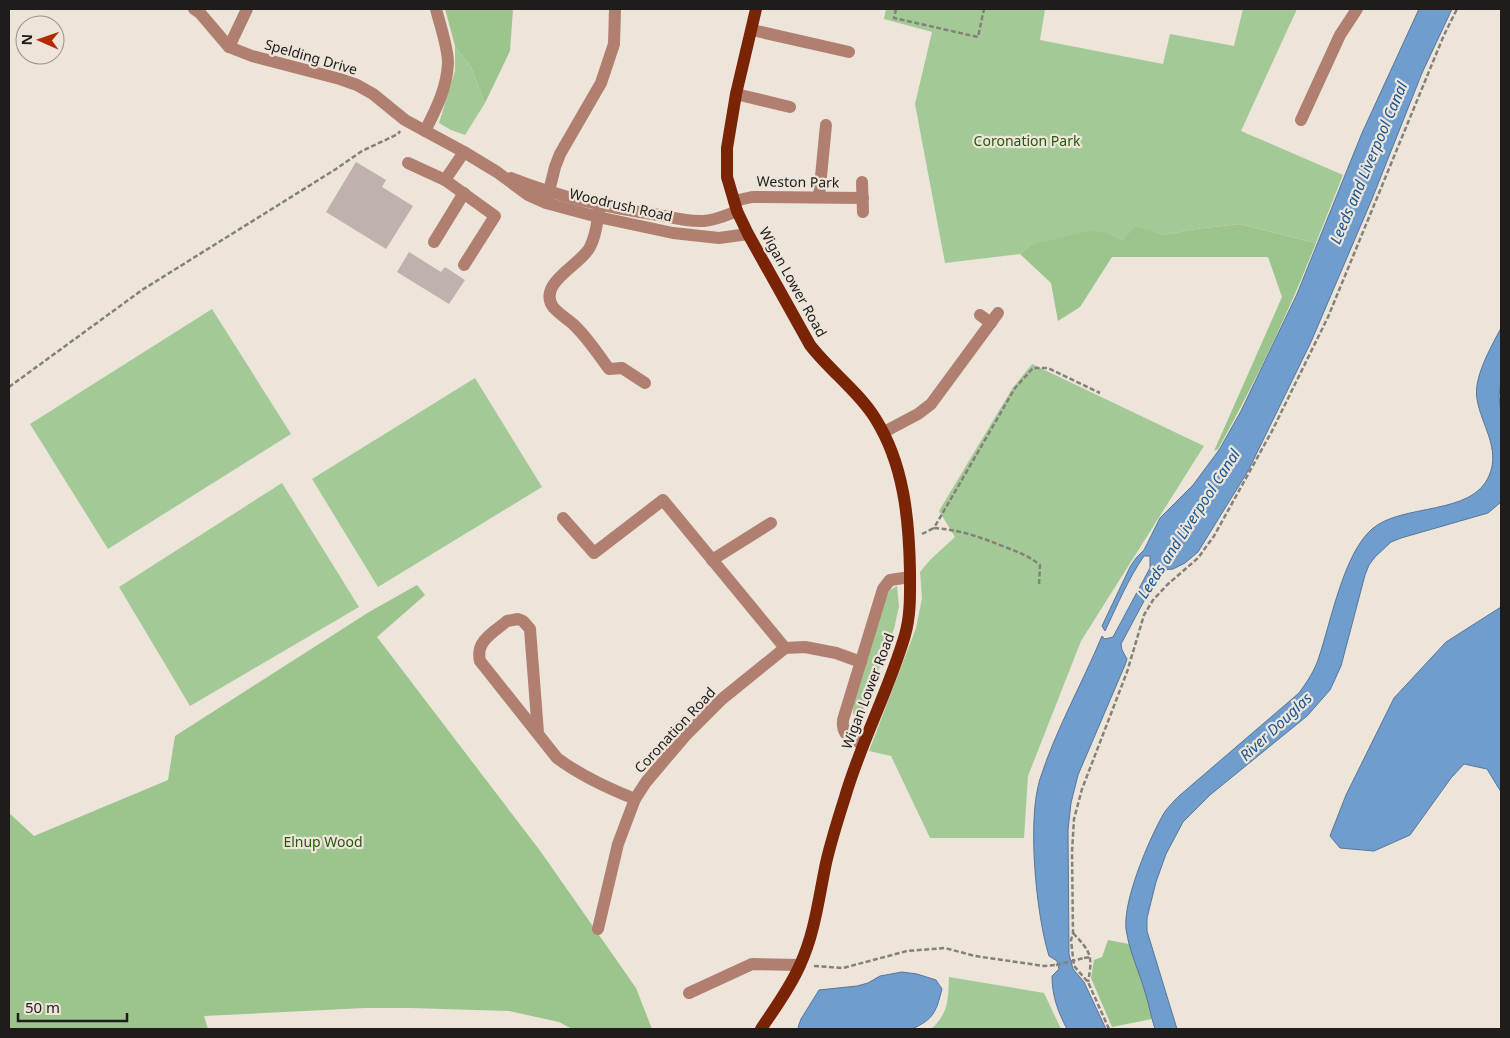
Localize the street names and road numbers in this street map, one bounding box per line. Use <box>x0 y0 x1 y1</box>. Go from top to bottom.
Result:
street label: Spelding Drive <box>263 34 360 79</box>
street label: Weston Park <box>756 171 840 192</box>
street label: Woodrush Road <box>568 183 675 226</box>
street label: Wigan Lower Road <box>755 223 832 340</box>
street label: Wigan Lower Road <box>837 630 898 752</box>
street label: Coronation Road <box>630 683 719 777</box>

